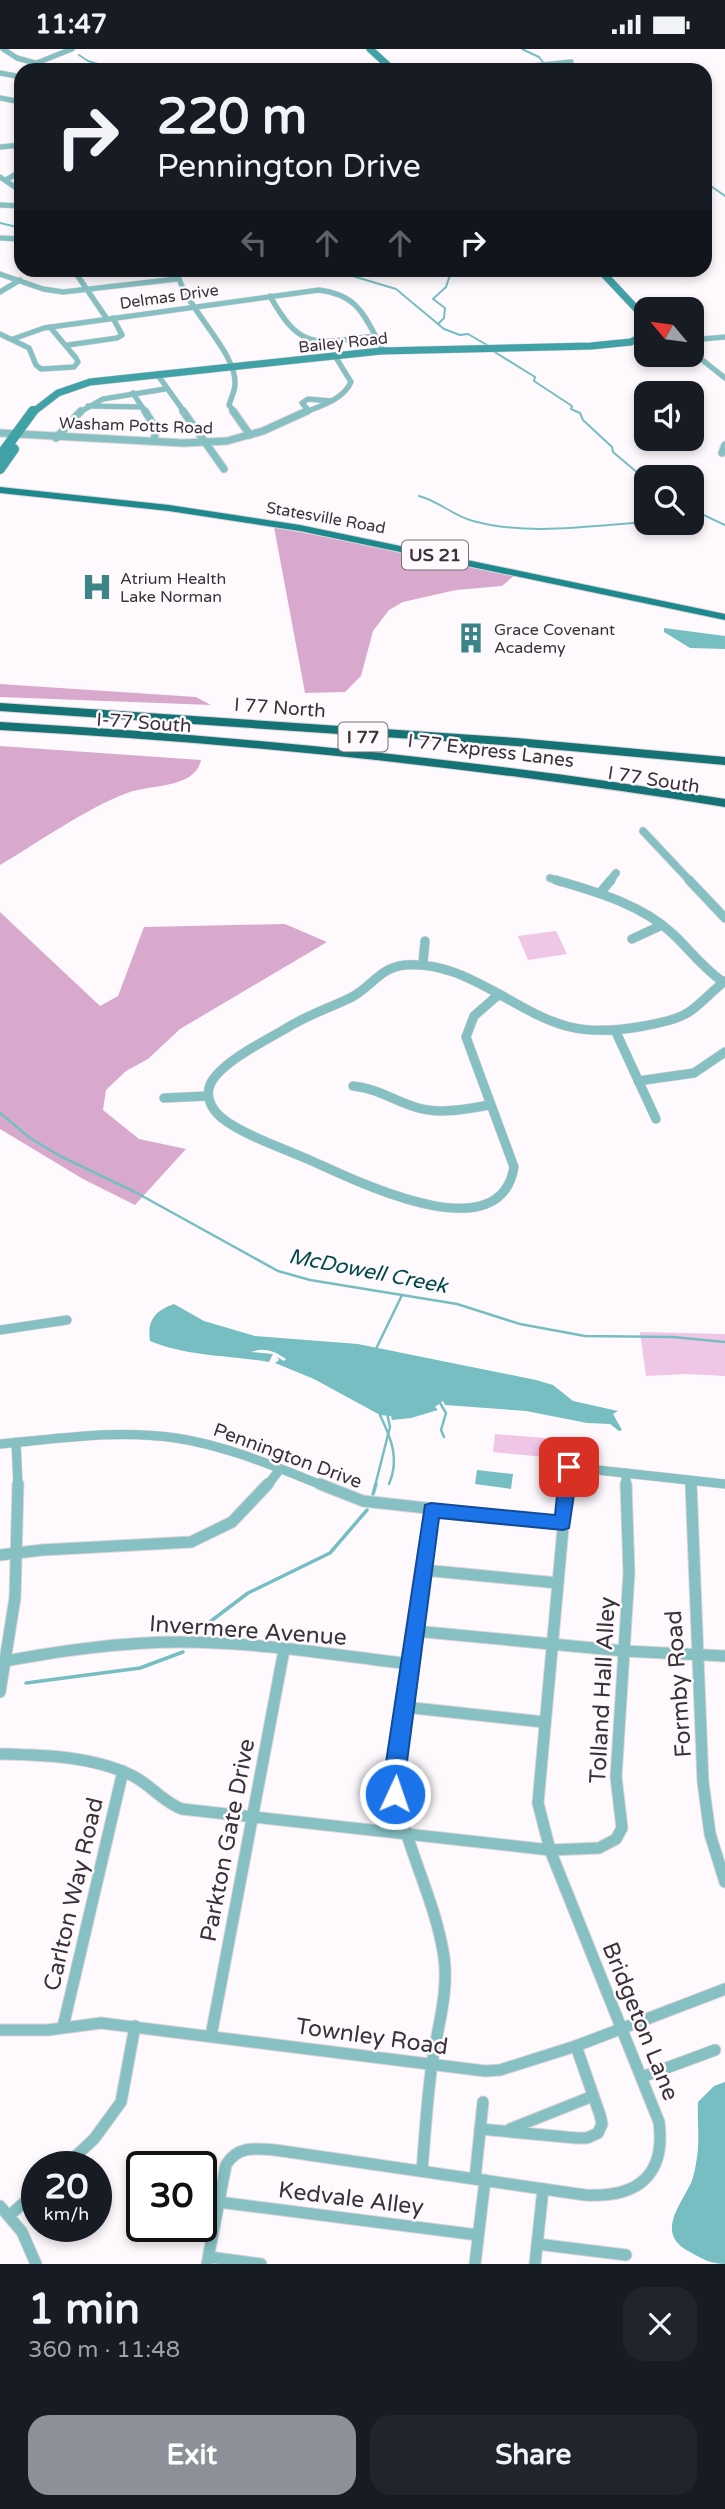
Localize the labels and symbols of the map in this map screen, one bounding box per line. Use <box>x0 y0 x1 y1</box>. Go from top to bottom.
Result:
street label: Delmas Drive <box>118 280 220 314</box>
north arrow <box>634 297 704 367</box>
street label: Bailey Road <box>297 328 389 358</box>
street label: Washam Potts Road <box>59 413 213 439</box>
street label: Statesville Road <box>265 498 387 538</box>
road number: US 21 <box>402 541 468 569</box>
place label: Atrium Health Lake Norman <box>120 569 226 607</box>
hospital icon: Atrium Health Lake Norman <box>80 570 114 604</box>
place label: Grace Covenant Academy <box>494 620 615 658</box>
building icon: Grace Covenant Academy <box>454 621 488 655</box>
street label: I 77 North <box>233 694 326 722</box>
street label: I-77 South <box>96 709 192 737</box>
road number: I 77 <box>338 723 388 751</box>
street label: I 77 Express Lanes <box>406 730 575 772</box>
street label: I 77 South <box>606 762 701 798</box>
water label: McDowell Creek <box>287 1244 451 1299</box>
street label: Pennington Drive <box>210 1419 365 1493</box>
pin <box>539 1437 599 1497</box>
street label: Tolland Hall Alley <box>584 1596 622 1784</box>
street label: Formby Road <box>660 1609 698 1758</box>
street label: Invermere Avenue <box>148 1610 348 1652</box>
street label: Parkton Gate Drive <box>195 1736 261 1944</box>
position arrow <box>358 1757 432 1831</box>
street label: Carlton Way Road <box>38 1795 110 1993</box>
street label: Bridgeton Lane <box>596 1938 685 2105</box>
street label: Townley Road <box>294 2012 450 2062</box>
speed limit sign: 30 <box>126 2151 217 2242</box>
street label: Kedvale Alley <box>277 2176 425 2222</box>

